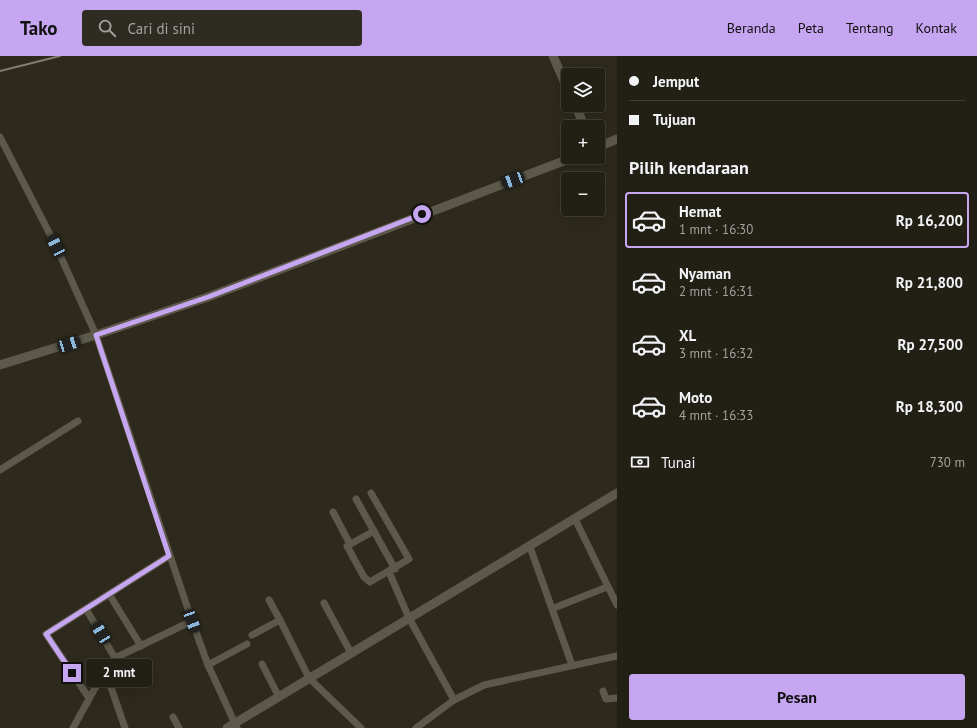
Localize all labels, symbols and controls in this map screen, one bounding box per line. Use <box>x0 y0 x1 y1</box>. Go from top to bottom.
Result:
search box <box>82 10 362 46</box>
text: Tako <box>20 16 58 40</box>
icon: search <box>96 17 118 39</box>
text: Cari di sini <box>128 19 195 38</box>
text: Beranda <box>727 19 776 37</box>
text: Peta <box>798 19 824 37</box>
text: Tentang <box>846 19 894 37</box>
text: Kontak <box>916 19 957 37</box>
map controls <box>561 68 605 216</box>
button: layers <box>561 68 605 112</box>
text: Jemput <box>653 72 699 91</box>
text: Tujuan <box>653 110 696 129</box>
button: + <box>561 120 605 164</box>
text: Pilih kendaraan <box>629 156 749 179</box>
car <box>500 170 526 190</box>
button: − <box>561 172 605 216</box>
icon: car <box>631 202 667 238</box>
text: Hemat <box>679 202 721 221</box>
route start <box>413 205 431 223</box>
text: Rp 16,200 <box>896 211 963 230</box>
text: 1 mnt · 16:30 <box>679 221 753 238</box>
car <box>45 233 67 259</box>
icon: car <box>631 264 667 300</box>
text: Nyaman <box>679 264 731 283</box>
text: Rp 21,800 <box>896 273 963 292</box>
text: 2 mnt · 16:31 <box>679 283 753 300</box>
icon: car <box>631 326 667 362</box>
text: XL <box>679 326 696 345</box>
car <box>56 335 82 353</box>
text: Rp 27,500 <box>898 335 963 354</box>
text: 3 mnt · 16:32 <box>679 345 753 362</box>
icon: car <box>631 388 667 424</box>
text: Moto <box>679 388 712 407</box>
text: Rp 18,300 <box>896 397 963 416</box>
text: 4 mnt · 16:33 <box>679 407 753 424</box>
icon: cash <box>629 451 651 473</box>
text: Tunai <box>661 453 696 472</box>
text: 730 m <box>930 454 965 471</box>
car <box>182 608 202 634</box>
car <box>90 620 112 646</box>
callout: 2 mnt <box>86 659 152 687</box>
route end <box>63 664 81 682</box>
text: 2 mnt <box>103 664 135 681</box>
button: Pesan <box>629 674 965 720</box>

